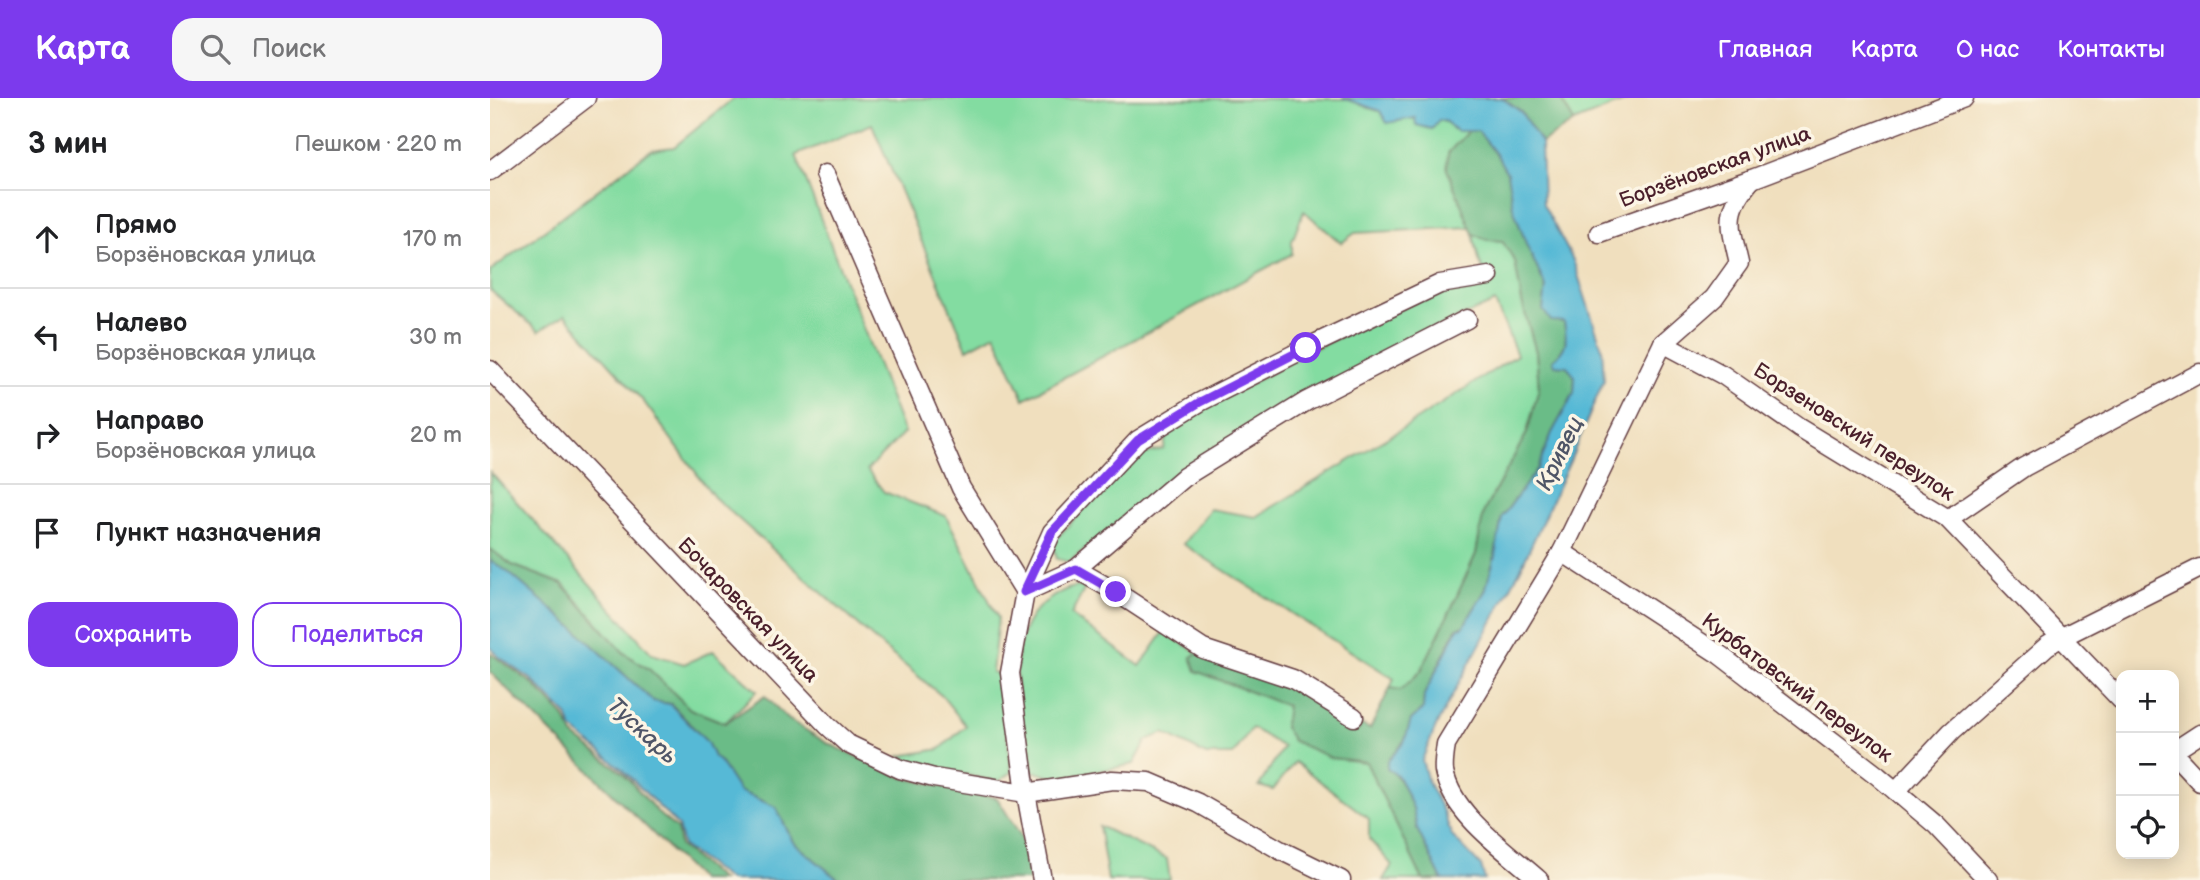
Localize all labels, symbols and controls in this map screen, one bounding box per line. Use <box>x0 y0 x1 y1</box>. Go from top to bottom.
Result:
search box <box>172 18 662 81</box>
text: Карта <box>35 29 130 69</box>
icon: search <box>196 30 234 68</box>
text: Поиск <box>252 34 326 65</box>
text: Главная <box>1718 35 1812 64</box>
text: Карта <box>1850 35 1918 64</box>
text: О нас <box>1956 35 2019 64</box>
text: Контакты <box>2057 35 2165 64</box>
street label: Борзёновская улица <box>1616 121 1815 213</box>
text: 3 мин <box>28 126 108 162</box>
text: Пешком · 220 m <box>294 130 462 158</box>
text: Прямо <box>95 210 177 241</box>
icon: ahead <box>28 220 66 258</box>
text: 170 m <box>403 225 462 253</box>
text: Борзёновская улица <box>95 241 316 269</box>
text: Налево <box>95 308 187 339</box>
icon: left <box>28 318 66 356</box>
text: 30 m <box>409 323 462 351</box>
route start <box>1290 332 1321 363</box>
text: Борзёновская улица <box>95 339 316 367</box>
street label: Борзеновский переулок <box>1749 358 1959 506</box>
text: Направо <box>95 406 204 437</box>
water label: Кривец <box>1530 412 1590 496</box>
icon: right <box>28 416 66 454</box>
text: 20 m <box>410 421 462 449</box>
text: Борзёновская улица <box>95 437 316 465</box>
icon: arrive <box>28 514 66 552</box>
text: Пункт назначения <box>95 518 321 549</box>
street label: Бочаровская улица <box>672 532 824 688</box>
route end <box>1100 576 1131 607</box>
button: Сохранить <box>28 602 238 667</box>
button: Поделиться <box>252 602 462 667</box>
street label: Курбатовский переулок <box>1697 608 1897 768</box>
map controls <box>2116 670 2179 859</box>
button: + <box>2116 670 2179 733</box>
water label: Тускарь <box>601 692 683 770</box>
button: − <box>2116 733 2179 796</box>
button: locate <box>2116 796 2179 859</box>

